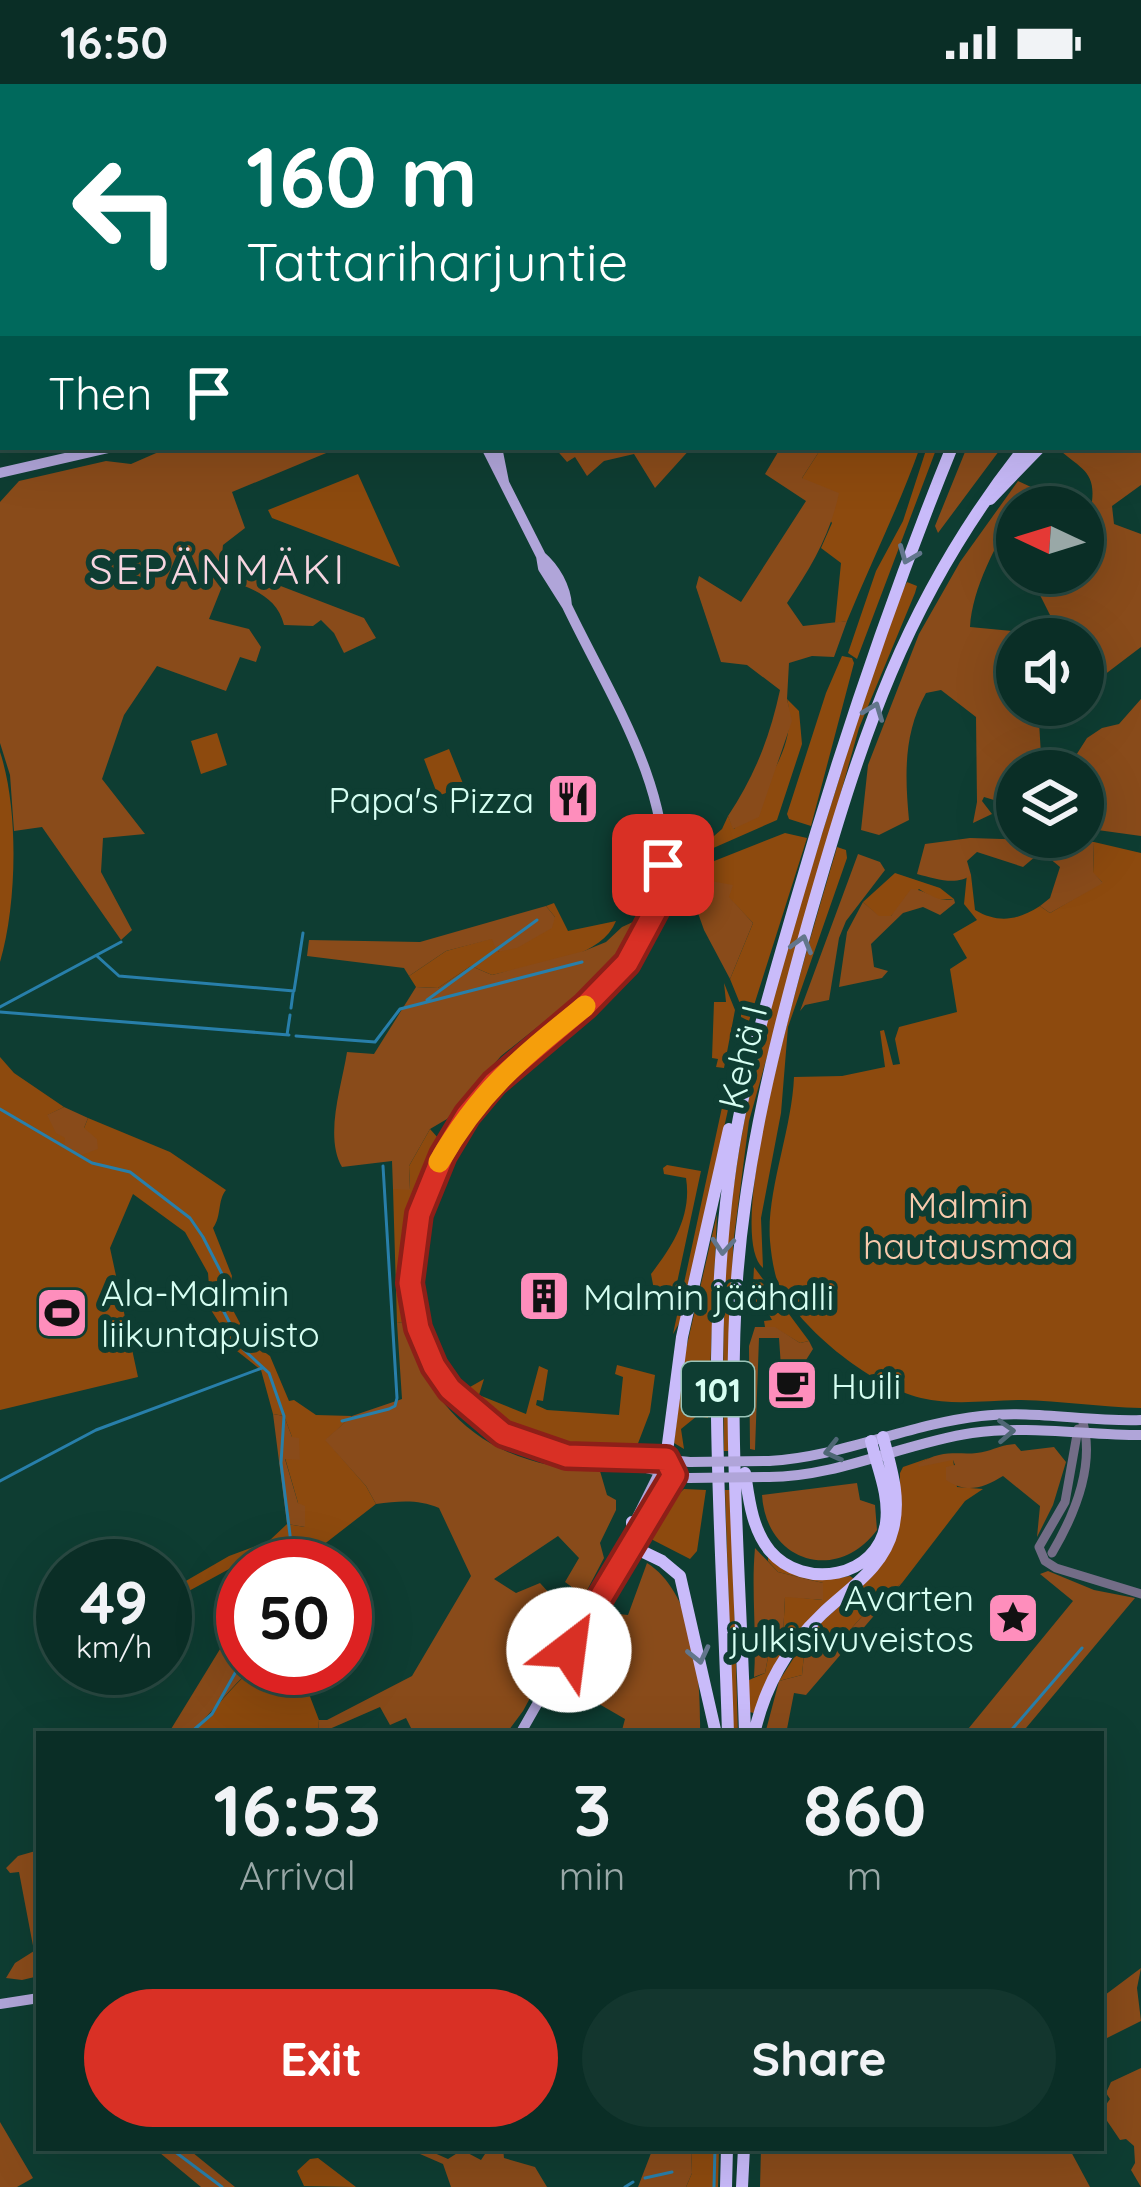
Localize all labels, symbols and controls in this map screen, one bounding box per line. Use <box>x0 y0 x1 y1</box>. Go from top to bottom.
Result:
text: 16:50 <box>60 14 168 70</box>
text: 160 m <box>246 123 478 228</box>
icon: left <box>48 132 204 288</box>
text: Tattariharjuntie <box>246 227 628 295</box>
icon: arrive <box>176 360 242 426</box>
text: Then <box>48 365 152 421</box>
north arrow <box>996 486 1104 594</box>
map controls <box>996 486 1104 858</box>
district label: SEPÄNMÄKI <box>89 542 347 595</box>
one-way arrow <box>898 544 923 565</box>
button: sound <box>996 618 1104 726</box>
one-way arrow <box>859 702 884 723</box>
button: layers <box>996 750 1104 858</box>
restaurant icon: Papa's Pizza <box>545 771 601 827</box>
place label: Papa's Pizza <box>328 777 534 822</box>
pin <box>612 814 714 916</box>
icon: arrive <box>630 832 696 898</box>
one-way arrow <box>788 934 813 955</box>
street label: Kehä I <box>707 1001 777 1113</box>
park label: Malmin hautausmaa <box>863 1182 1073 1268</box>
one-way arrow <box>710 1237 736 1256</box>
building icon: Malmin jäähalli <box>516 1268 572 1324</box>
place label: Ala-Malmin liikuntapuisto <box>101 1270 320 1356</box>
place label: Malmin jäähalli <box>583 1274 834 1319</box>
sports icon: Ala-Malmin liikuntapuisto <box>34 1285 90 1341</box>
cafe icon: Huili <box>764 1357 820 1413</box>
road number: 101 <box>682 1362 754 1416</box>
place label: Huili <box>831 1363 901 1408</box>
one-way arrow <box>997 1418 1016 1444</box>
one-way arrow <box>823 1436 843 1461</box>
speed limit sign: 50 <box>216 1539 372 1695</box>
text: 49 <box>80 1564 148 1639</box>
place label: Avarten julkisivuveistos <box>729 1575 974 1661</box>
position arrow <box>506 1587 632 1713</box>
place icon: Avarten julkisivuveistos <box>985 1590 1041 1646</box>
text: km/h <box>76 1628 152 1666</box>
one-way arrow <box>685 1644 710 1664</box>
text: 16:53 <box>214 1764 381 1854</box>
text: 3 <box>573 1764 611 1854</box>
text: 860 <box>803 1764 926 1854</box>
text: Arrival <box>239 1851 356 1900</box>
text: min <box>559 1851 625 1900</box>
text: m <box>847 1851 882 1900</box>
button: Exit <box>84 1989 558 2127</box>
button: Share <box>582 1989 1056 2127</box>

